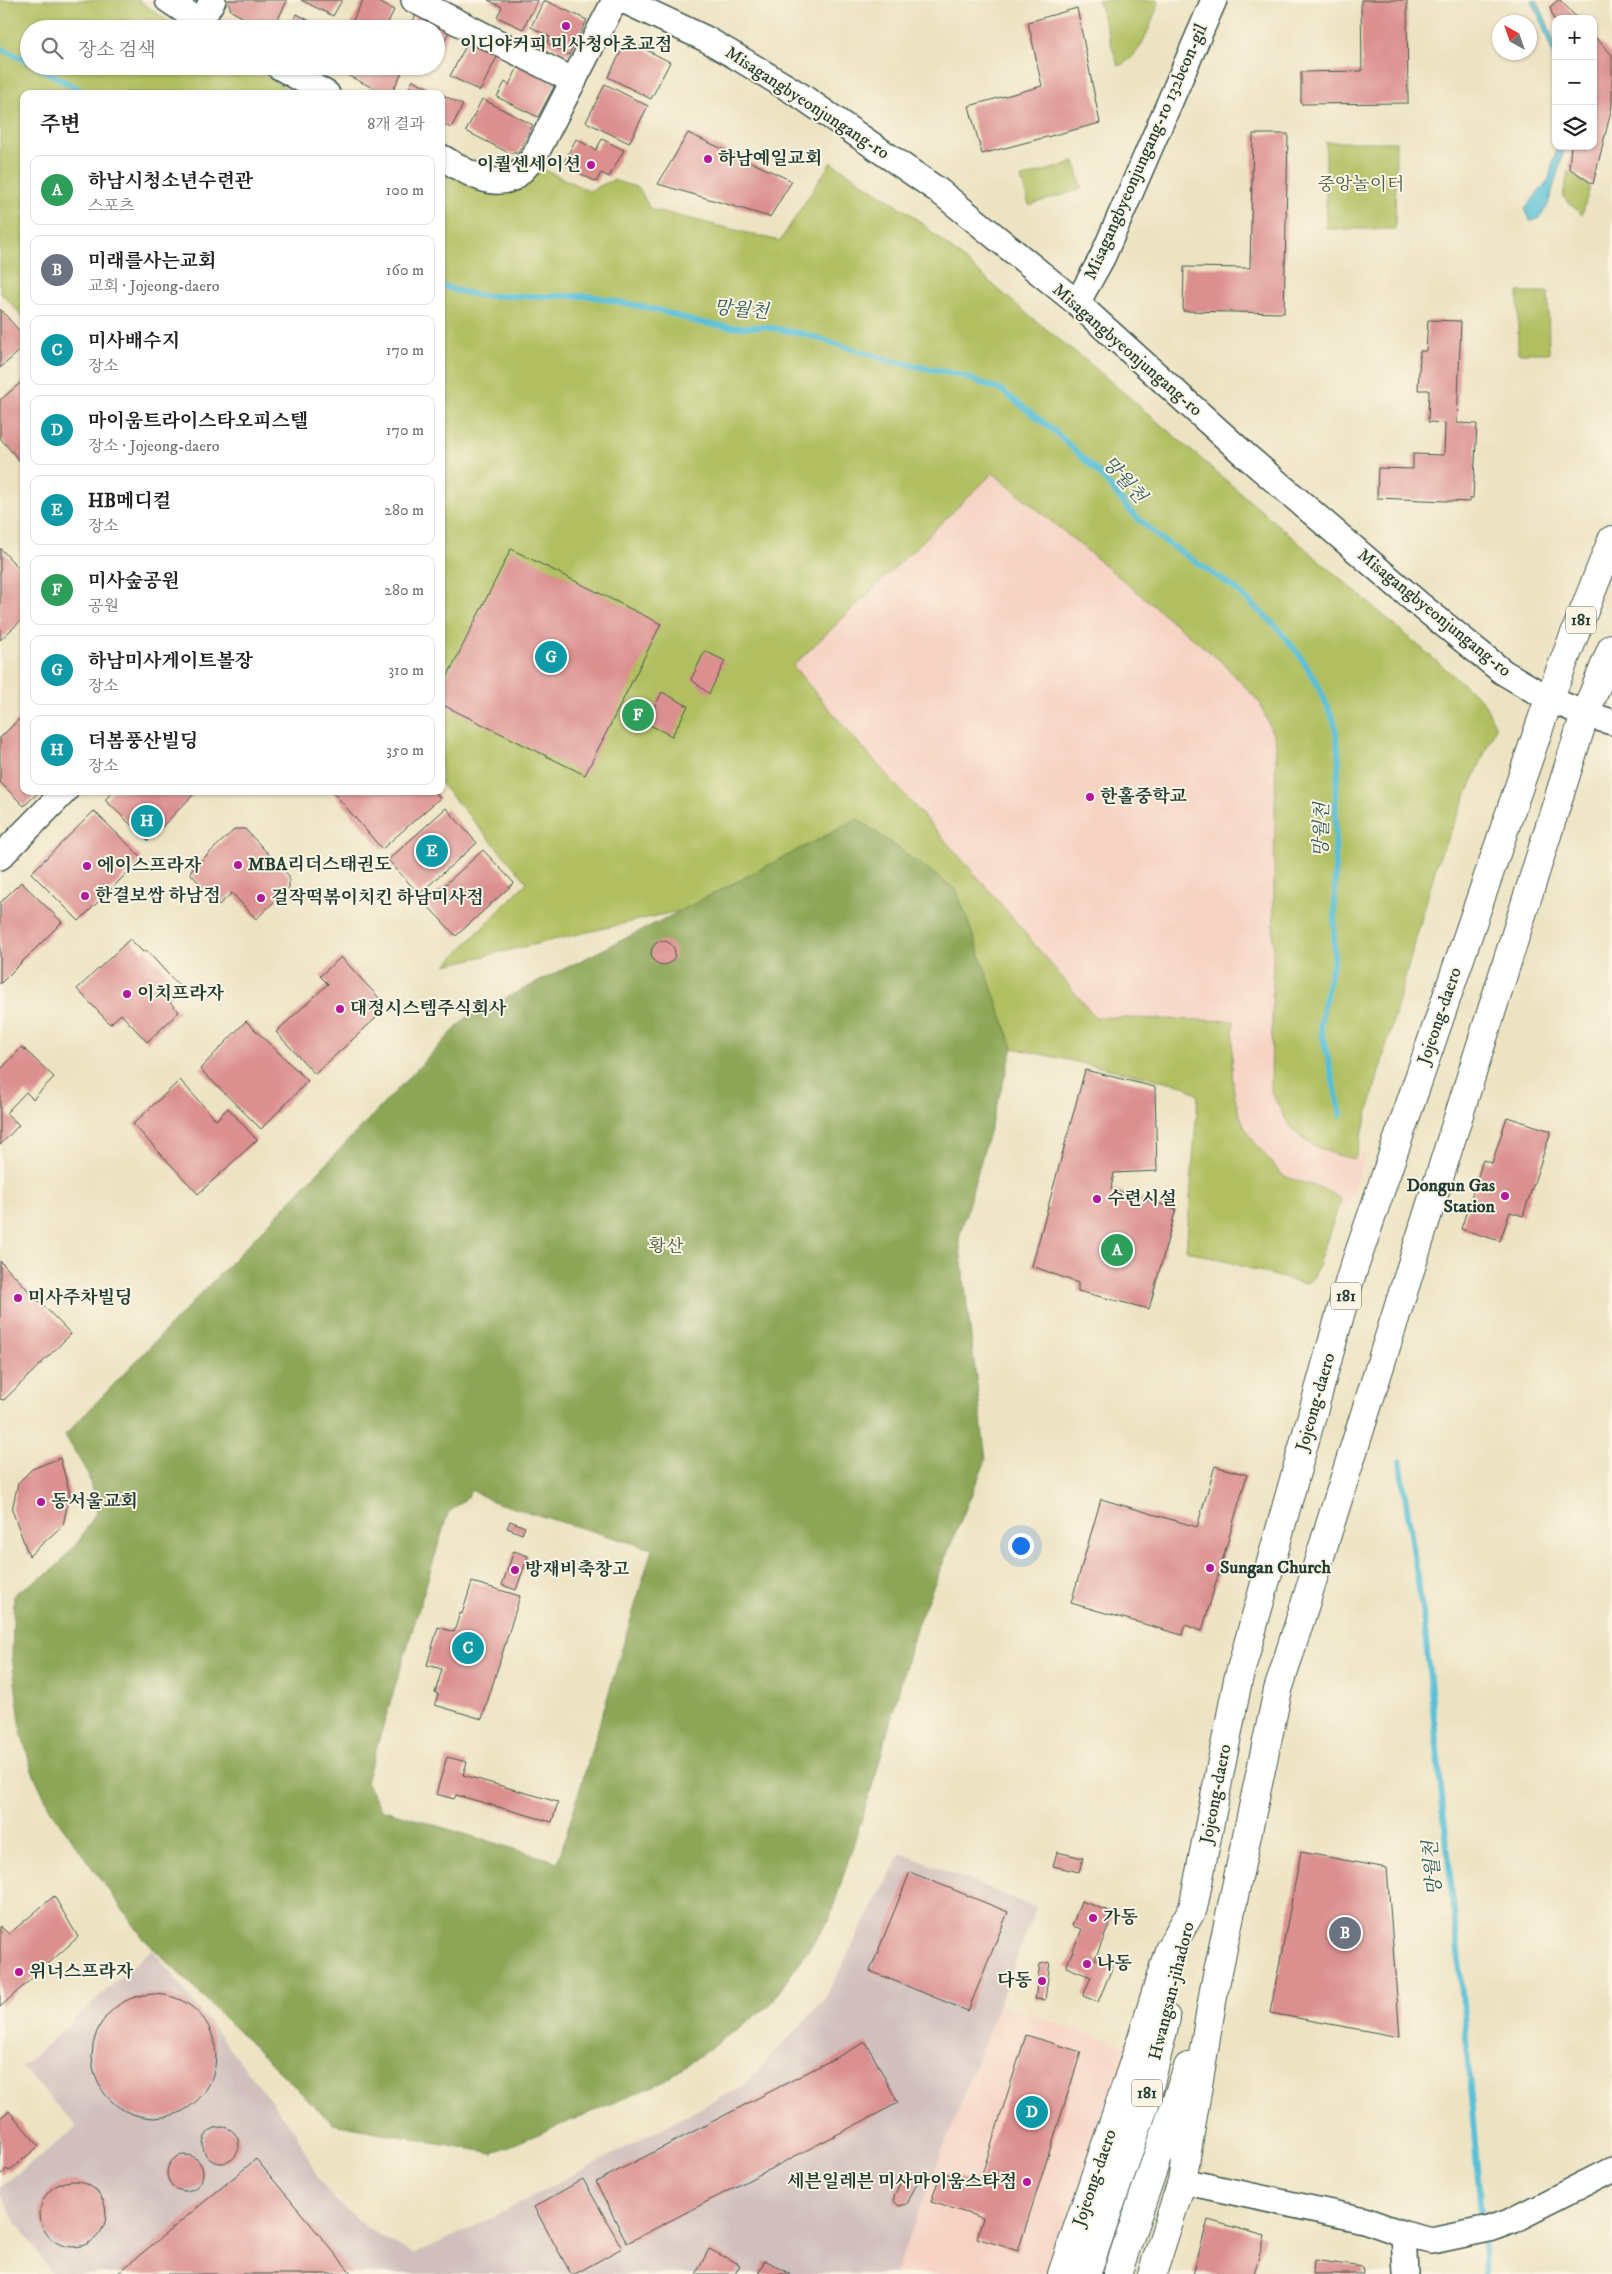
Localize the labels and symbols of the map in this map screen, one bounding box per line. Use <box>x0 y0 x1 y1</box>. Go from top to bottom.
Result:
north arrow <box>1492 15 1537 60</box>
marker: 이디야커피 미사청아초교점 <box>560 20 572 32</box>
street label: Misagangbyeonjungang-ro 132beon-gil <box>1079 20 1213 283</box>
place label: 이디야커피 미사청아초교점 <box>460 34 672 56</box>
street label: Misagangbyeonjungang-ro <box>721 42 894 165</box>
place label: 하남예일교회 <box>718 148 822 170</box>
marker: 하남예일교회 <box>702 153 714 165</box>
place label: 이퀄센세이션 <box>477 154 581 176</box>
marker: 이퀄센세이션 <box>585 159 597 171</box>
park label: 중앙놀이터 <box>1318 174 1404 196</box>
street label: Misagangbyeonjungang-ro <box>1047 279 1207 421</box>
water label: 망월천 <box>713 296 771 324</box>
water label: 망월천 <box>1097 452 1152 509</box>
street label: Misagangbyeonjungang-ro <box>1353 544 1516 682</box>
road number: 181 <box>1566 606 1596 634</box>
pin: G <box>535 638 567 676</box>
pin: F <box>622 696 654 734</box>
place label: 한홀중학교 <box>1100 786 1188 808</box>
marker: 한홀중학교 <box>1084 791 1096 803</box>
water label: 망월천 <box>1310 801 1334 858</box>
pin: H <box>131 802 163 840</box>
pin: E <box>416 832 448 870</box>
place label: MBA리더스태권도 <box>248 854 392 876</box>
place label: 에이스프라자 <box>97 855 202 877</box>
marker: MBA리더스태권도 <box>232 859 244 871</box>
marker: 에이스프라자 <box>81 860 93 872</box>
place label: 한결보쌈 하남점 <box>95 885 221 907</box>
place label: 걸작떡볶이치킨 하남미사점 <box>271 887 484 909</box>
marker: 한결보쌈 하남점 <box>79 890 91 902</box>
marker: 걸작떡볶이치킨 하남미사점 <box>255 892 267 904</box>
street label: Jojeong-daero <box>1412 964 1467 1069</box>
place label: 이치프라자 <box>137 983 225 1005</box>
marker: 이치프라자 <box>121 988 133 1000</box>
place label: 대정시스템주식회사 <box>350 998 507 1020</box>
marker: 대정시스템주식회사 <box>334 1003 346 1015</box>
place label: Dongun Gas Station <box>1406 1175 1496 1218</box>
place label: 수련시설 <box>1107 1188 1177 1210</box>
marker: Dongun Gas Station <box>1499 1190 1511 1202</box>
marker: 수련시설 <box>1091 1193 1103 1205</box>
pin: A <box>1101 1231 1133 1269</box>
park label: 황산 <box>649 1236 684 1258</box>
road number: 181 <box>1331 1282 1361 1310</box>
place label: 미사주차빌딩 <box>28 1287 132 1309</box>
marker: 미사주차빌딩 <box>12 1292 24 1304</box>
street label: Jojeong-daero <box>1291 1350 1341 1456</box>
place label: 동서울교회 <box>51 1491 138 1513</box>
marker: 동서울교회 <box>35 1496 47 1508</box>
your location <box>1008 1533 1034 1559</box>
place label: Sungan Church <box>1220 1557 1332 1579</box>
place label: 방재비축창고 <box>525 1559 630 1581</box>
marker: Sungan Church <box>1204 1562 1216 1574</box>
marker: 방재비축창고 <box>509 1564 521 1576</box>
pin: C <box>452 1629 484 1667</box>
street label: Jojeong-daero <box>1195 1742 1236 1848</box>
water label: 망월천 <box>1419 1838 1447 1896</box>
place label: 가동 <box>1103 1907 1138 1929</box>
marker: 가동 <box>1087 1912 1099 1924</box>
pin: B <box>1329 1914 1361 1952</box>
street label: Hwangsan-jihadoro <box>1144 1919 1200 2062</box>
place label: 나동 <box>1097 1953 1132 1975</box>
marker: 나동 <box>1081 1958 1093 1970</box>
place label: 위너스프라자 <box>29 1961 134 1983</box>
marker: 위너스프라자 <box>13 1966 25 1978</box>
place label: 다동 <box>997 1970 1033 1992</box>
marker: 다동 <box>1036 1975 1048 1987</box>
road number: 181 <box>1132 2080 1162 2106</box>
pin: D <box>1016 2093 1048 2131</box>
street label: Jojeong-daero <box>1067 2126 1122 2231</box>
place label: 세븐일레븐 미사마이움스타점 <box>787 2171 1017 2193</box>
marker: 세븐일레븐 미사마이움스타점 <box>1021 2176 1033 2188</box>

